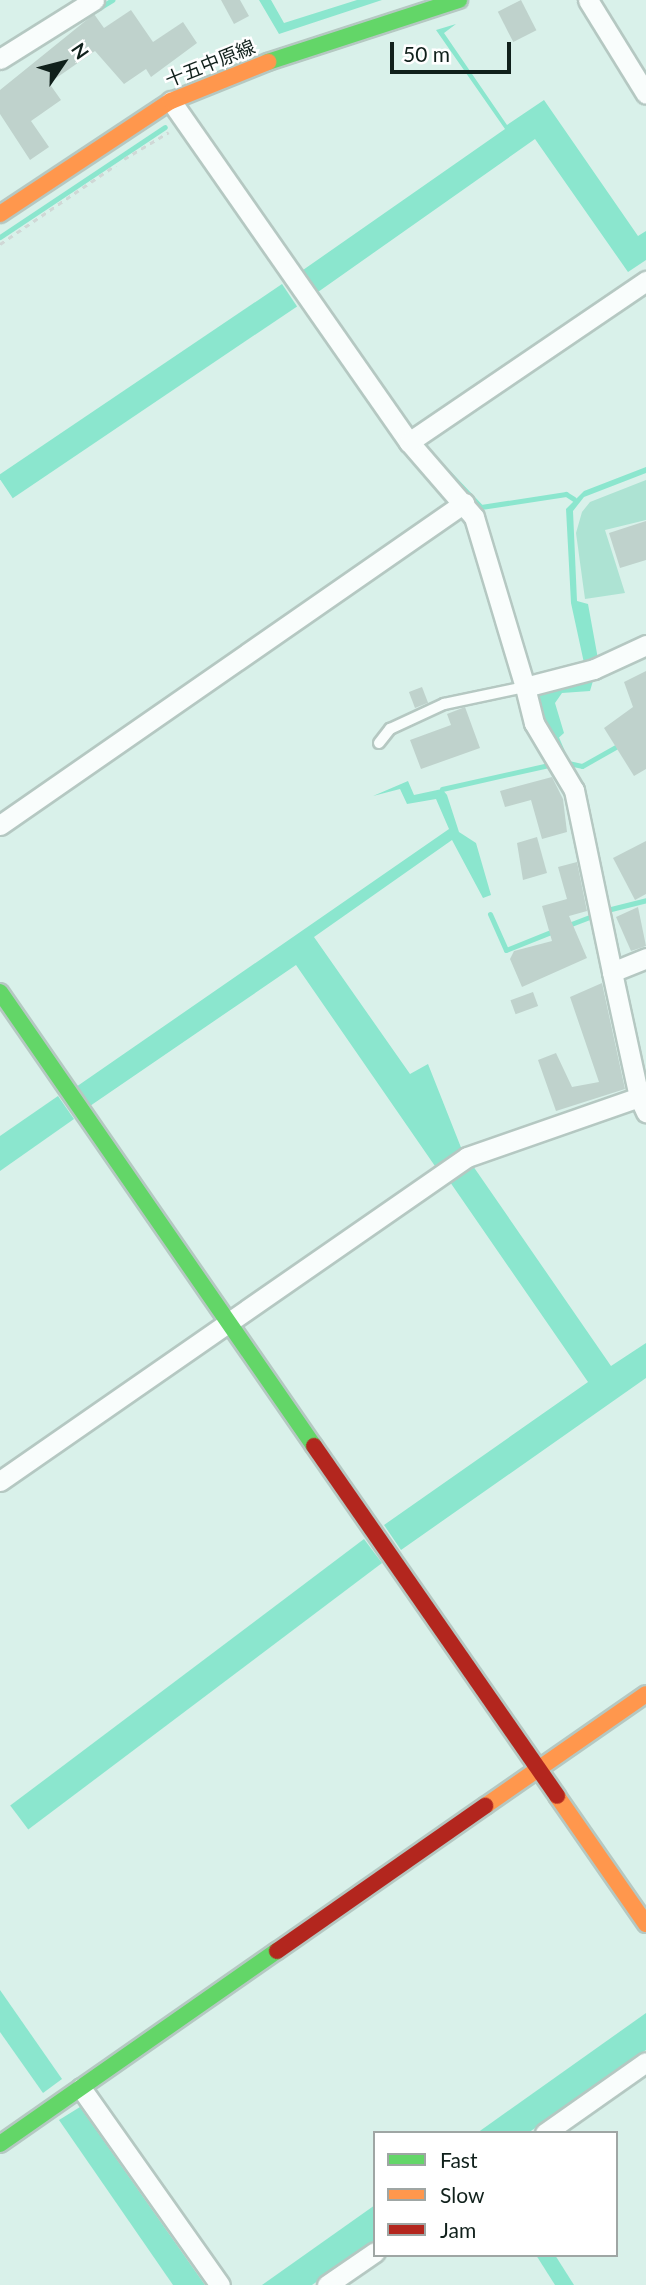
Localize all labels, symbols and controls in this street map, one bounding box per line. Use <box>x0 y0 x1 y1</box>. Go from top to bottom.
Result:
north arrow <box>28 28 98 98</box>
scale bar <box>394 28 515 72</box>
street label: 十五中原線 <box>162 35 258 91</box>
text: N <box>67 38 94 63</box>
text: 50 m <box>403 41 450 66</box>
legend <box>373 2131 618 2257</box>
text: Fast <box>440 2147 477 2172</box>
text: Slow <box>440 2182 484 2207</box>
text: Jam <box>440 2217 476 2242</box>

